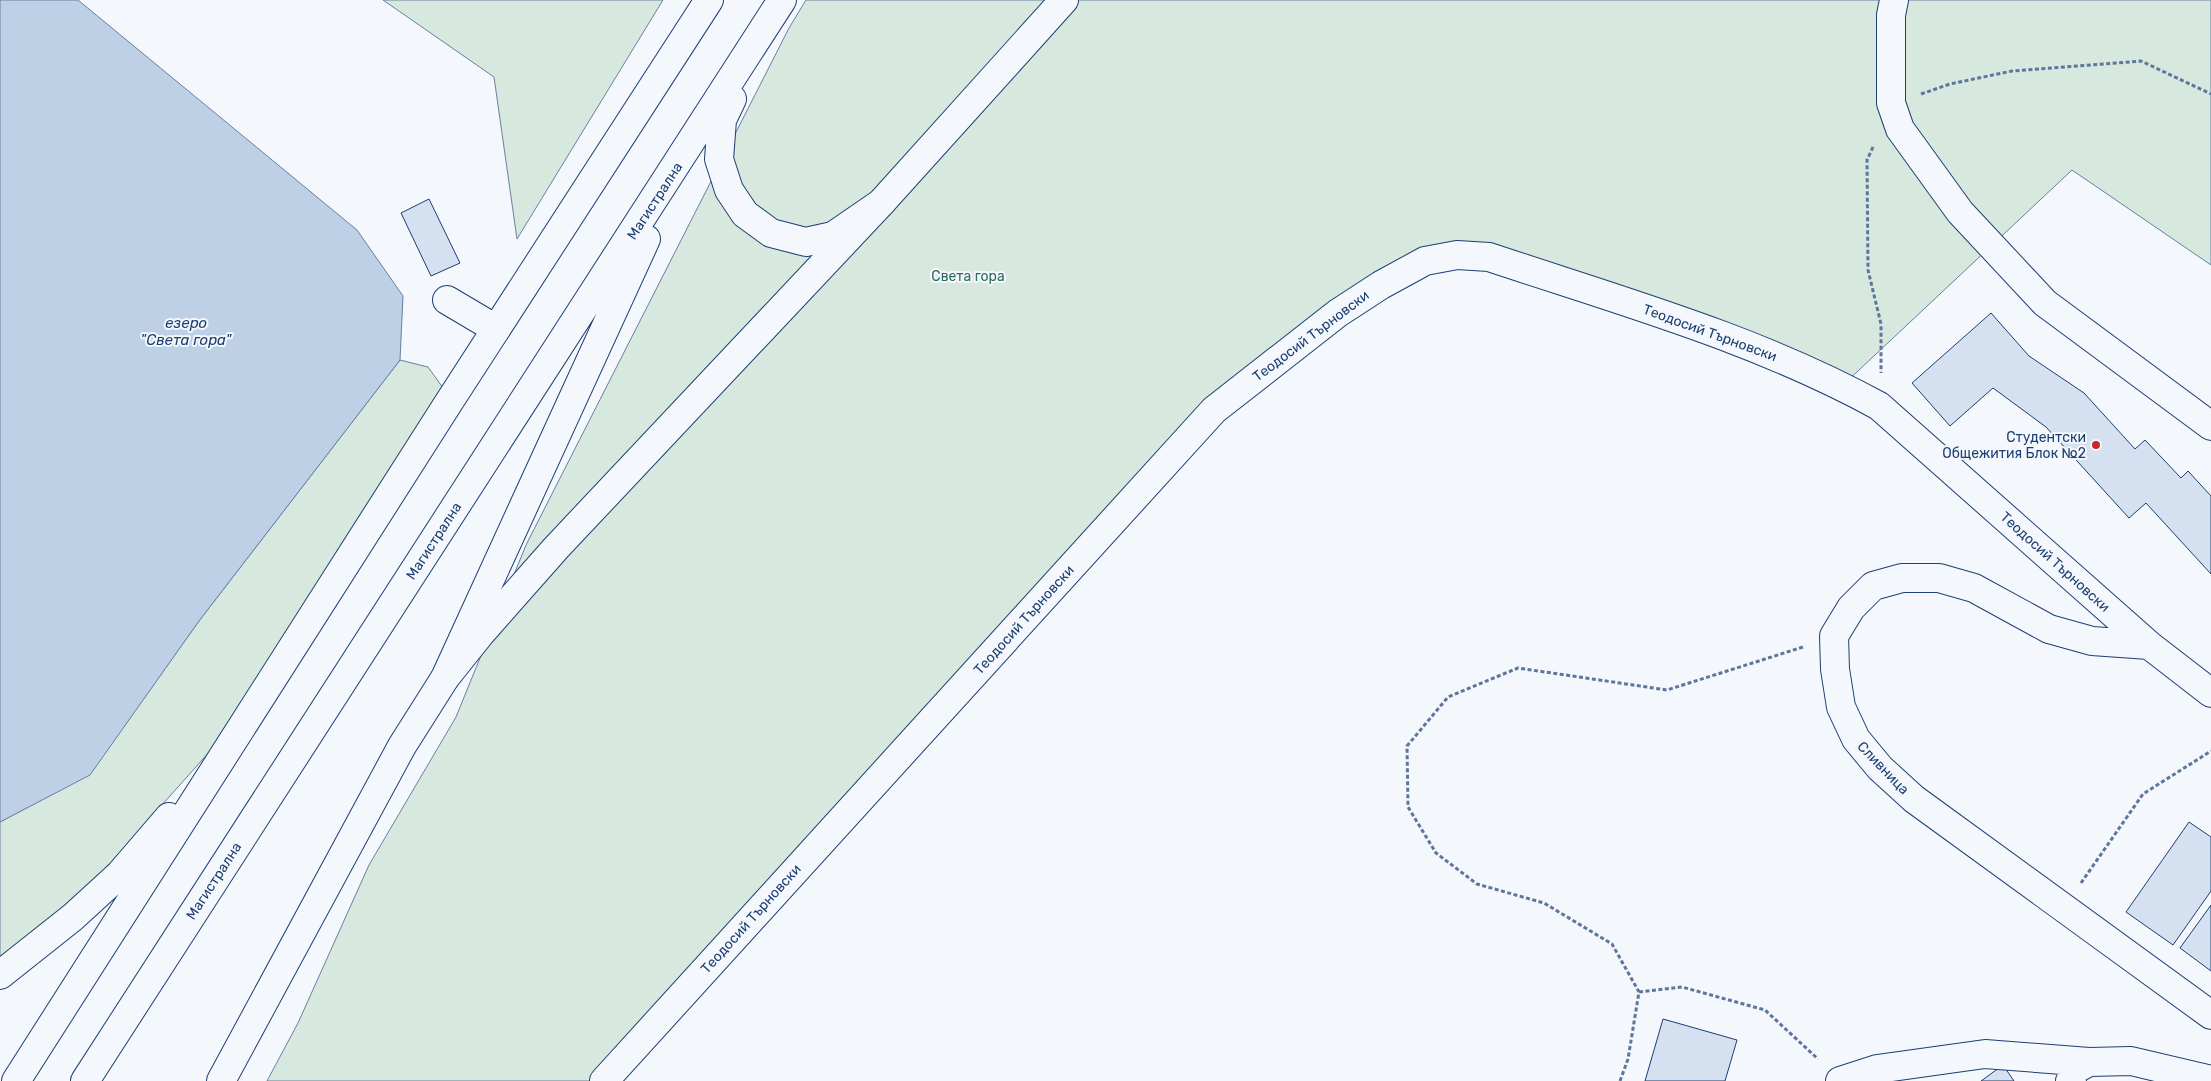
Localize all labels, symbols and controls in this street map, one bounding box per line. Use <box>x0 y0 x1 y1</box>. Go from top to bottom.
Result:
street label: Магистрална <box>624 159 686 243</box>
park label: Света гора <box>931 268 1005 285</box>
street label: Теодосий Търновски <box>1249 287 1373 385</box>
street label: Теодосий Търновски <box>1641 301 1779 365</box>
water label: езеро "Света гора" <box>141 314 233 349</box>
place label: Студентски Общежития Блок №2 <box>1942 429 2086 462</box>
marker: Студентски Общежития Блок №2 <box>2090 439 2102 451</box>
street label: Магистрална <box>403 499 465 583</box>
street label: Теодосий Търновски <box>1997 508 2113 616</box>
street label: Теодосий Търновски <box>970 562 1078 678</box>
street label: Сливница <box>1854 738 1912 798</box>
street label: Магистрална <box>183 839 245 923</box>
street label: Теодосий Търновски <box>697 861 805 977</box>

